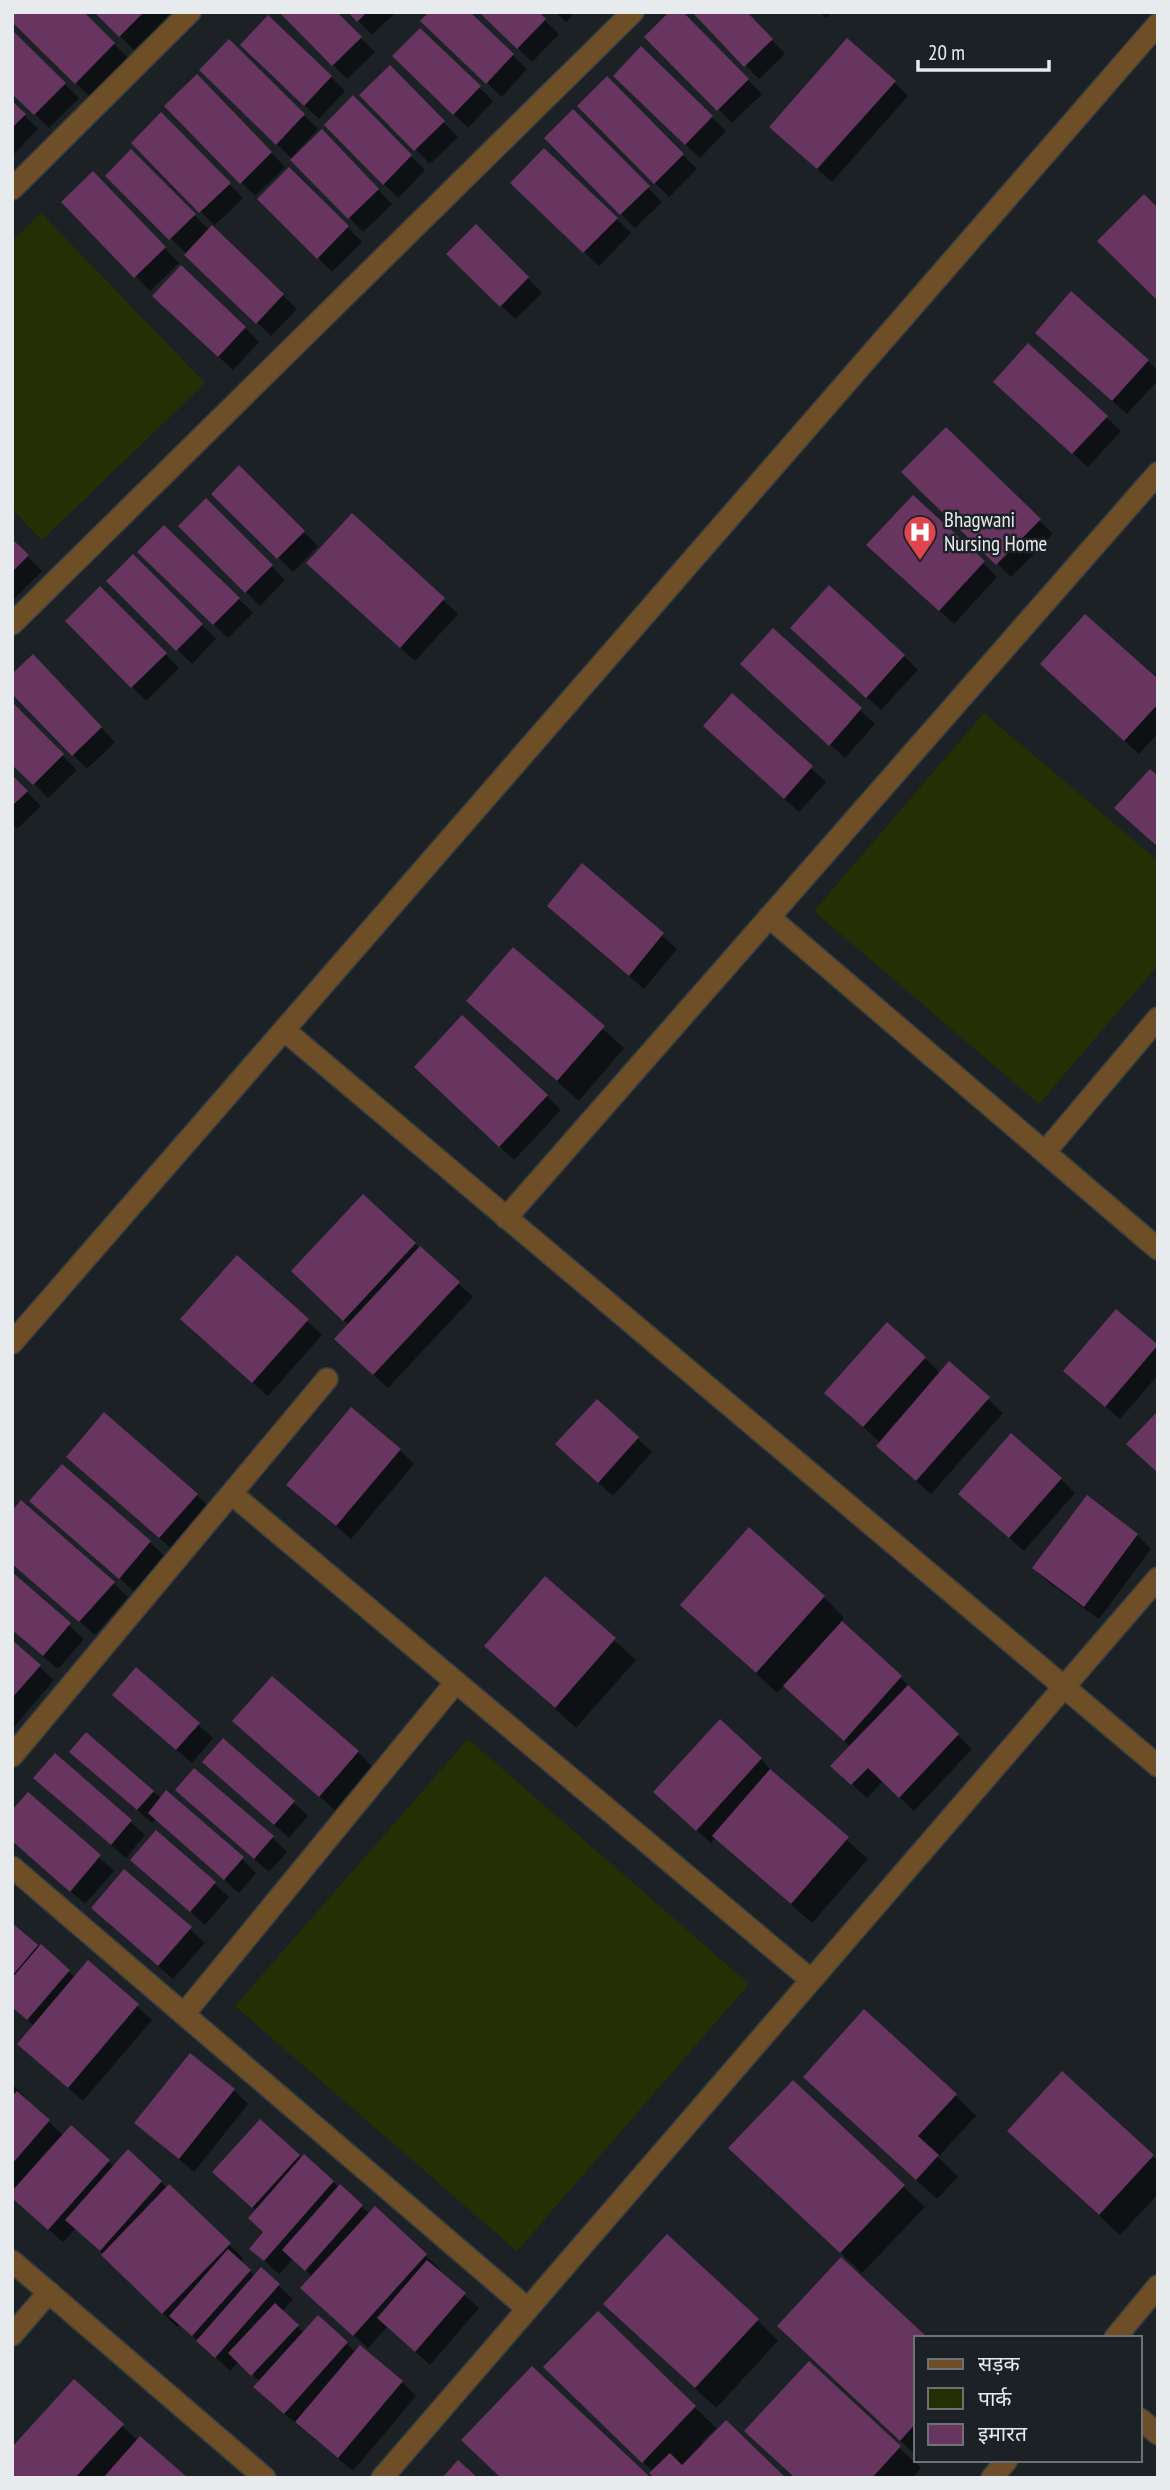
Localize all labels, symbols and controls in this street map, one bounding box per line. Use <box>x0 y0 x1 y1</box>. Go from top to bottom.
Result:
scale bar <box>918 28 1049 72</box>
text: 20 m <box>928 39 965 66</box>
place label: Bhagwani Nursing Home <box>944 506 1047 557</box>
hospital icon: Bhagwani Nursing Home <box>901 513 939 562</box>
legend <box>914 2336 1142 2462</box>
text: सड़क <box>978 2350 1020 2377</box>
text: पार्क <box>978 2385 1012 2412</box>
text: इमारत <box>978 2420 1028 2447</box>

